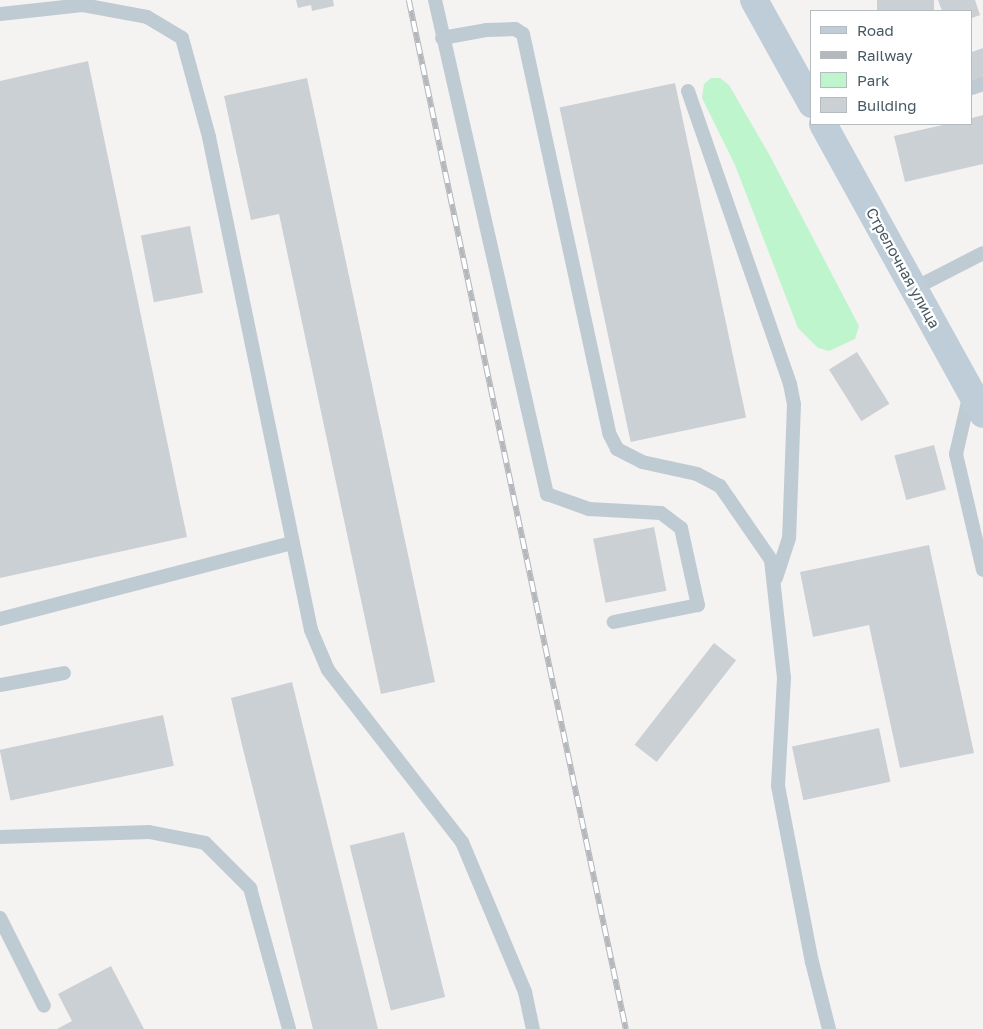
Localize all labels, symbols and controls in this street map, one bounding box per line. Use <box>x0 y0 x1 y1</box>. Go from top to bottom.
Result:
legend <box>810 10 973 125</box>
text: Road <box>857 21 894 39</box>
text: Railway <box>857 46 913 64</box>
text: Park <box>857 71 889 89</box>
text: Building <box>857 96 917 114</box>
street label: Стрелочная улица <box>862 204 944 332</box>

